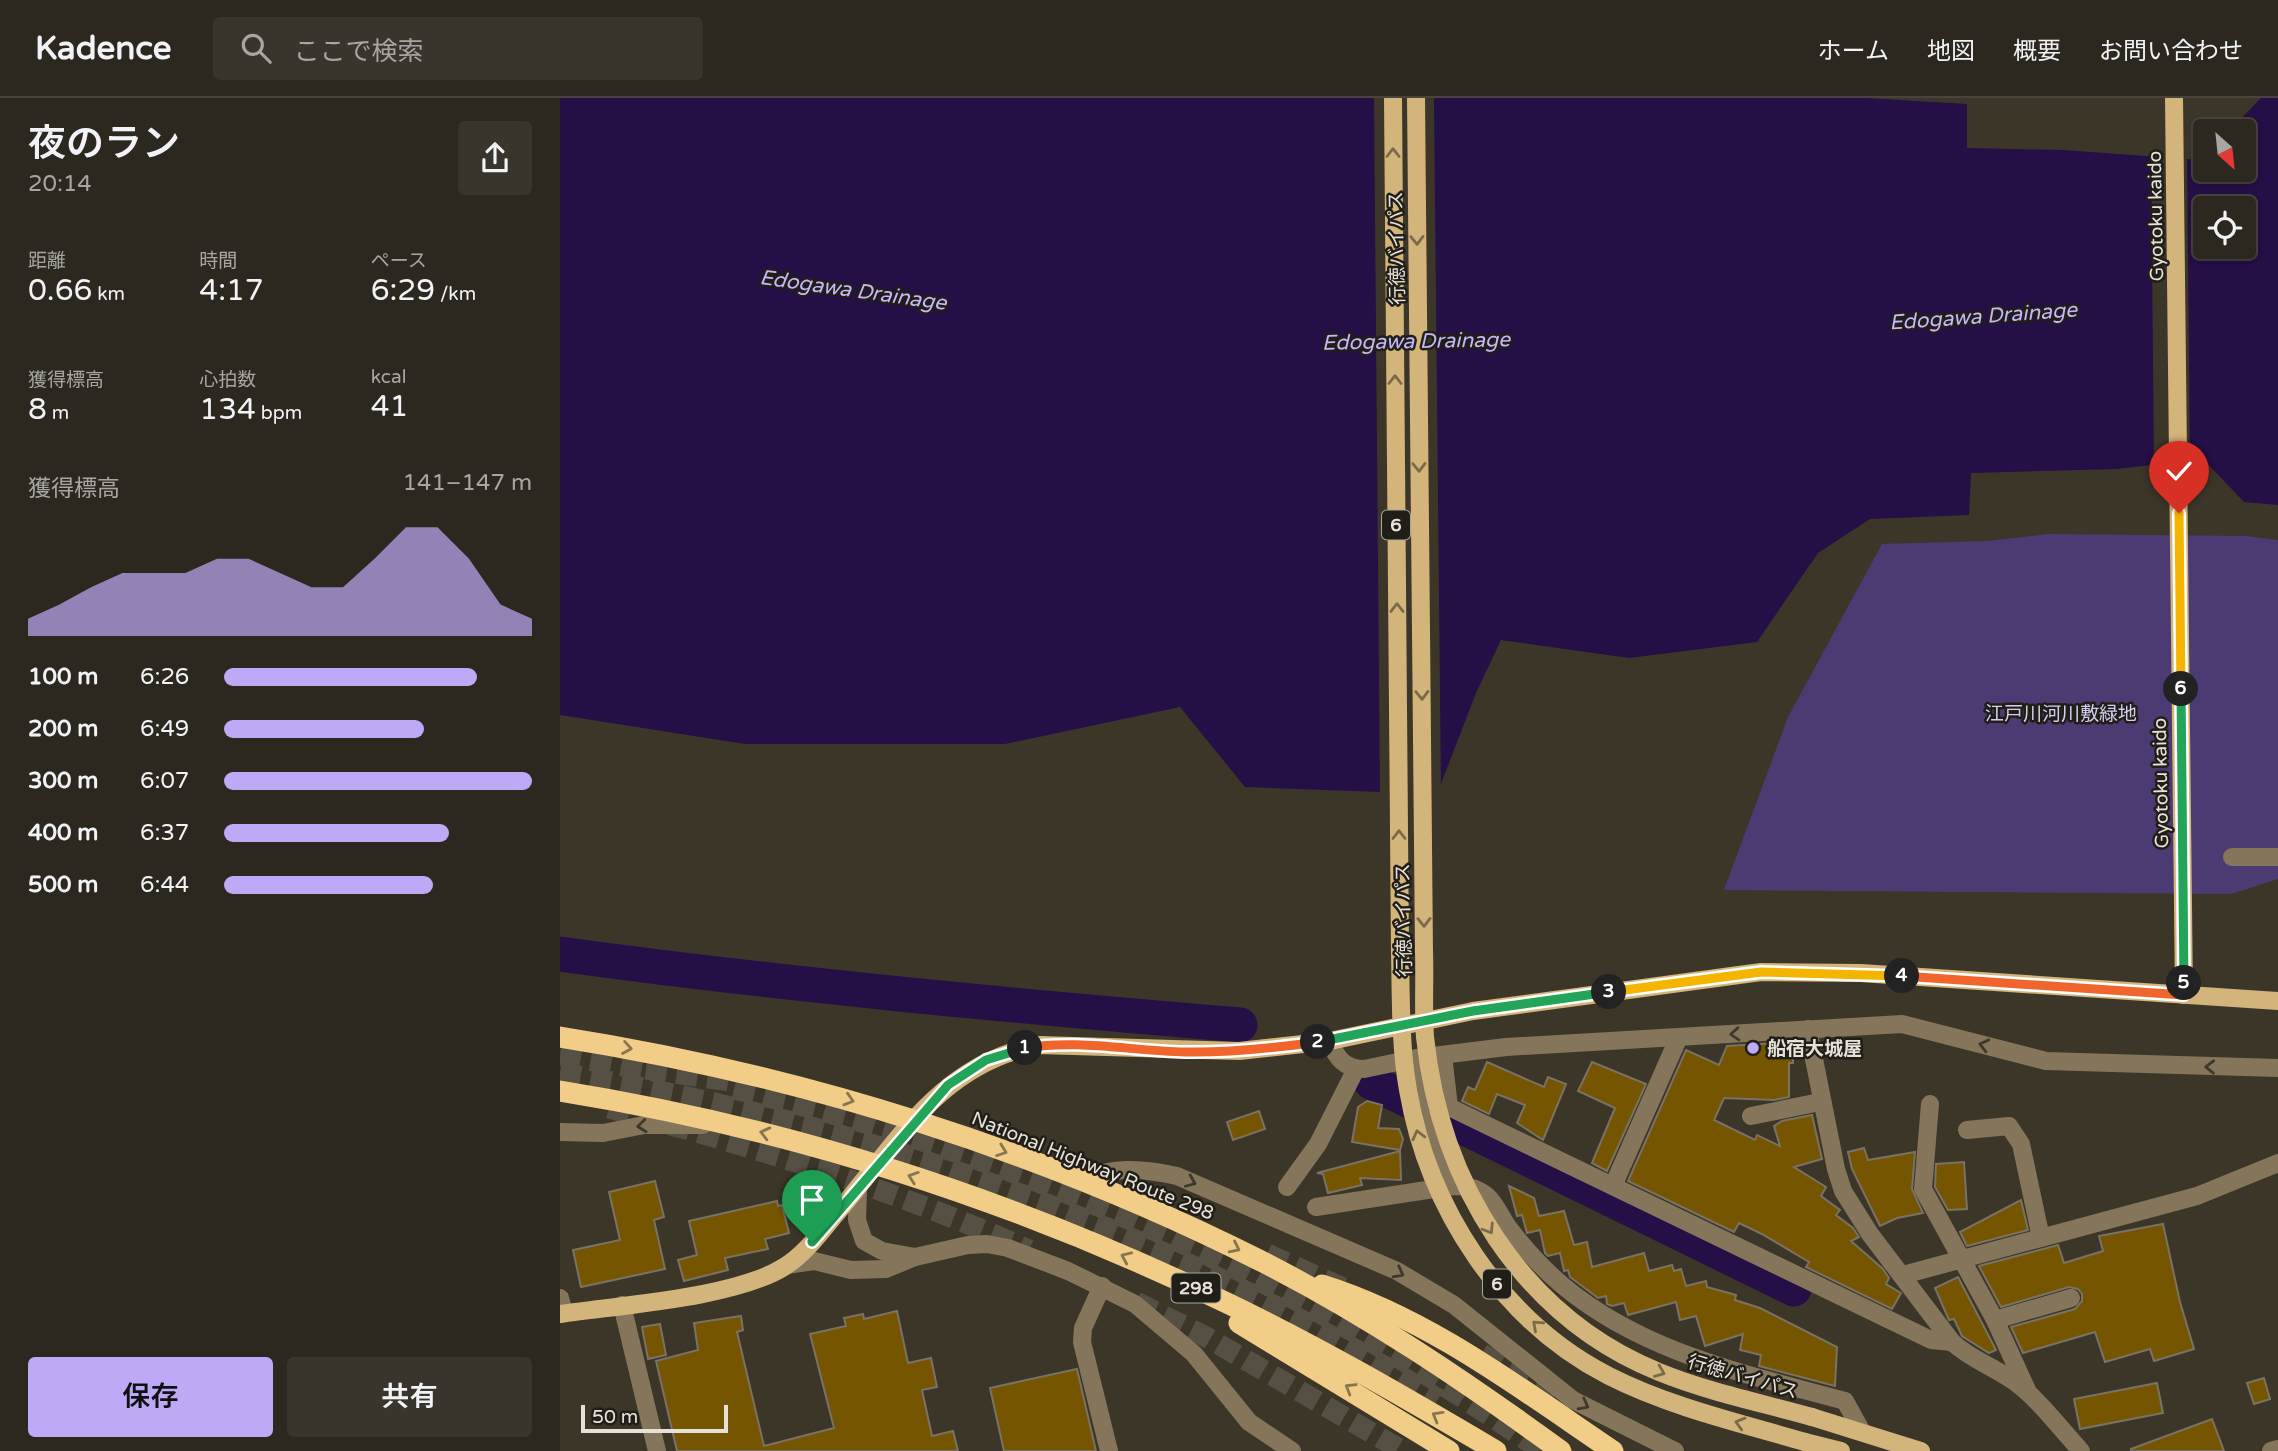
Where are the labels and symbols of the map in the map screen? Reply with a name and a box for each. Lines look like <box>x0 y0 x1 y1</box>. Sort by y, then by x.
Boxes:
north arrow <box>2193 119 2256 182</box>
one-way arrow <box>1385 147 1401 157</box>
street label: Gyotoku kaido <box>2144 151 2168 281</box>
street label: 行徳バイパス <box>1385 191 1409 305</box>
one-way arrow <box>1409 235 1425 245</box>
water label: Edogawa Drainage <box>758 265 949 316</box>
water label: Edogawa Drainage <box>1888 297 2079 336</box>
water label: Edogawa Drainage <box>1322 327 1511 356</box>
one-way arrow <box>1387 374 1403 385</box>
pin <box>2149 441 2209 513</box>
one-way arrow <box>1411 462 1427 473</box>
road number: 6 <box>1382 510 1410 540</box>
one-way arrow <box>1389 602 1405 612</box>
pin: 6 <box>2164 672 2198 706</box>
one-way arrow <box>1414 690 1430 700</box>
park label: 江戸川河川敷緑地 <box>1985 703 2137 725</box>
street label: Gyotoku kaido <box>2149 718 2173 848</box>
one-way arrow <box>1391 829 1407 840</box>
street label: 行徳バイパス <box>1392 863 1416 977</box>
one-way arrow <box>1416 917 1432 928</box>
pin: 4 <box>1884 958 1920 994</box>
pin: 5 <box>2166 966 2202 1001</box>
pin: 3 <box>1592 974 1626 1010</box>
pin: 2 <box>1300 1024 1336 1060</box>
one-way arrow <box>1730 1026 1741 1041</box>
pin: 1 <box>1008 1030 1042 1066</box>
place label: 船宿大城屋 <box>1767 1038 1862 1060</box>
one-way arrow <box>1979 1039 1991 1053</box>
one-way arrow <box>621 1040 633 1055</box>
marker: 船宿大城屋 <box>1745 1040 1761 1056</box>
one-way arrow <box>2204 1059 2215 1074</box>
one-way arrow <box>842 1091 854 1106</box>
street label: National Highway Route 298 <box>968 1107 1217 1225</box>
one-way arrow <box>636 1118 647 1133</box>
one-way arrow <box>759 1127 771 1141</box>
one-way arrow <box>1412 1129 1426 1141</box>
one-way arrow <box>996 1143 1008 1157</box>
pin <box>782 1170 842 1242</box>
one-way arrow <box>907 1171 919 1185</box>
one-way arrow <box>1184 1174 1196 1188</box>
one-way arrow <box>1480 1221 1493 1234</box>
one-way arrow <box>1228 1240 1240 1254</box>
one-way arrow <box>1120 1251 1133 1265</box>
one-way arrow <box>1392 1265 1404 1278</box>
road number: 6 <box>1483 1269 1511 1298</box>
road number: 298 <box>1172 1274 1220 1302</box>
one-way arrow <box>1532 1321 1545 1333</box>
street label: 行徳バイパス <box>1685 1351 1800 1403</box>
one-way arrow <box>1653 1364 1666 1378</box>
one-way arrow <box>1345 1383 1358 1396</box>
one-way arrow <box>1576 1397 1589 1410</box>
scale bar <box>581 1402 728 1434</box>
one-way arrow <box>1431 1412 1444 1425</box>
one-way arrow <box>1734 1416 1746 1431</box>

